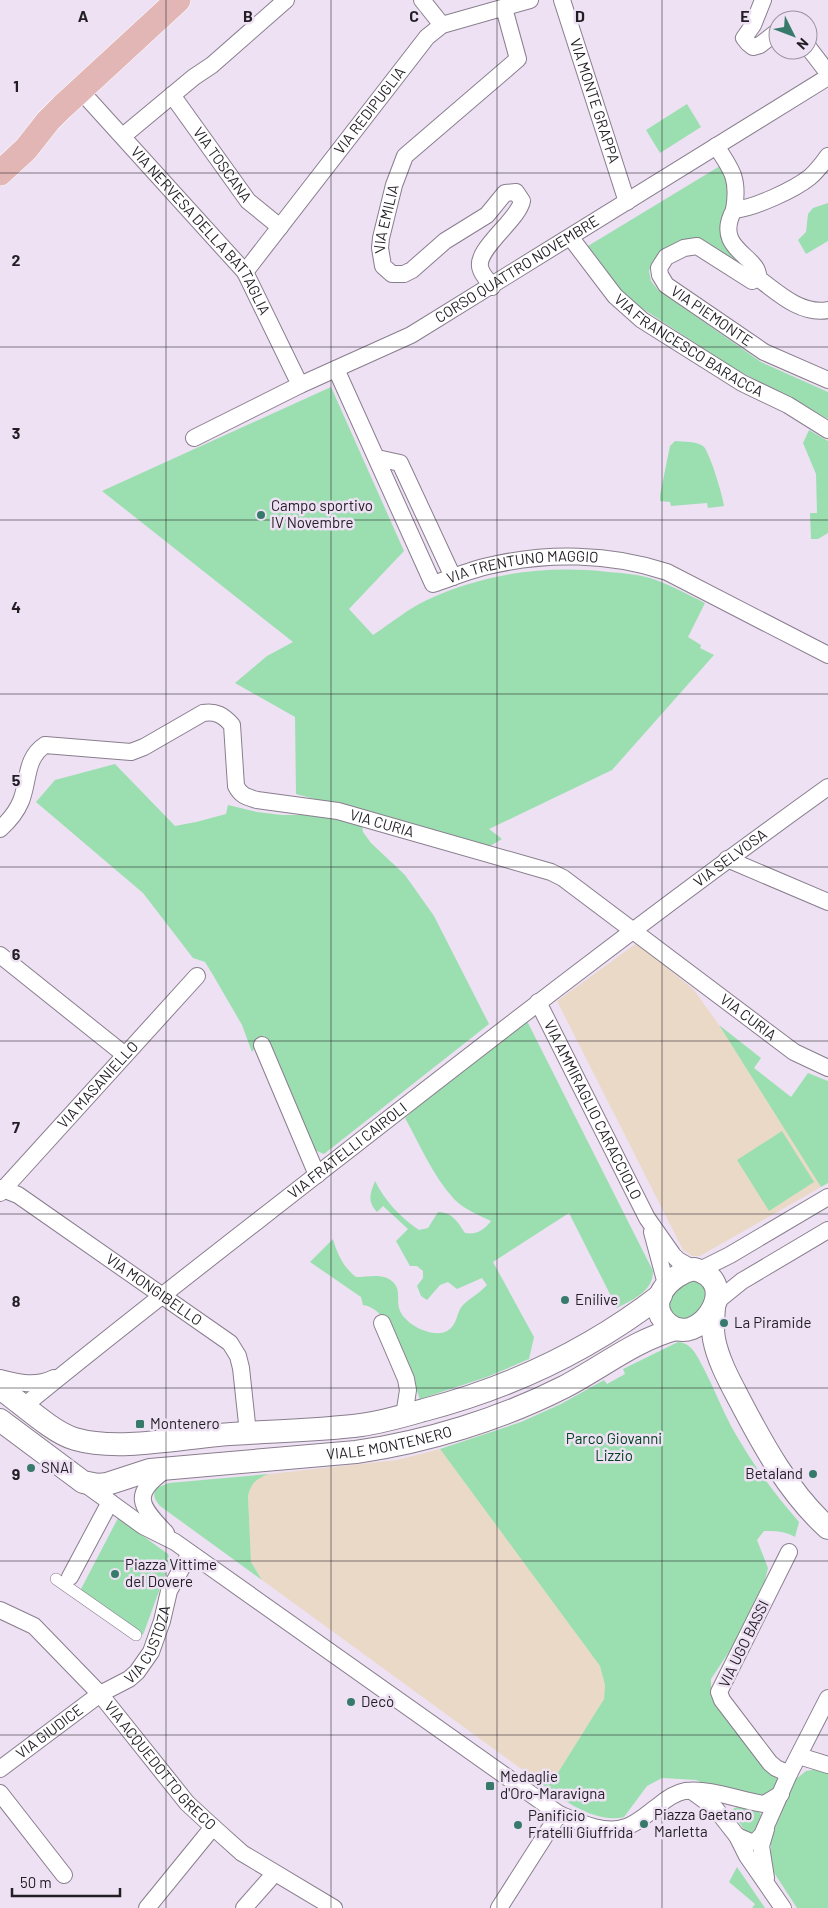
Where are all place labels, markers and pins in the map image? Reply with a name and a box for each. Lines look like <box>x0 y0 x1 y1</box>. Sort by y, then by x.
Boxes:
place label: Campo sportivo IV Novembre <box>271 496 373 531</box>
marker: Campo sportivo IV Novembre <box>255 509 267 521</box>
place label: Enilive <box>575 1290 618 1308</box>
marker: Enilive <box>559 1294 571 1306</box>
place label: La Piramide <box>734 1313 811 1331</box>
marker: La Piramide <box>718 1317 730 1329</box>
place label: Montenero <box>150 1414 220 1432</box>
marker: Montenero <box>134 1418 146 1430</box>
place label: SNAI <box>41 1458 73 1476</box>
marker: SNAI <box>25 1462 37 1474</box>
place label: Betaland <box>745 1464 803 1482</box>
marker: Betaland <box>807 1468 819 1480</box>
place label: Piazza Vittime del Dovere <box>125 1555 217 1590</box>
marker: Piazza Vittime del Dovere <box>109 1568 121 1580</box>
place label: Decò <box>361 1692 394 1710</box>
marker: Decò <box>345 1696 357 1708</box>
place label: Medaglie d'Oro-Maravigna <box>500 1767 605 1802</box>
marker: Medaglie d'Oro-Maravigna <box>484 1780 496 1792</box>
place label: Piazza Gaetano Marletta <box>654 1805 752 1840</box>
place label: Panificio Fratelli Giuffrida <box>528 1806 633 1841</box>
marker: Piazza Gaetano Marletta <box>638 1818 650 1830</box>
marker: Panificio Fratelli Giuffrida <box>512 1819 524 1831</box>

